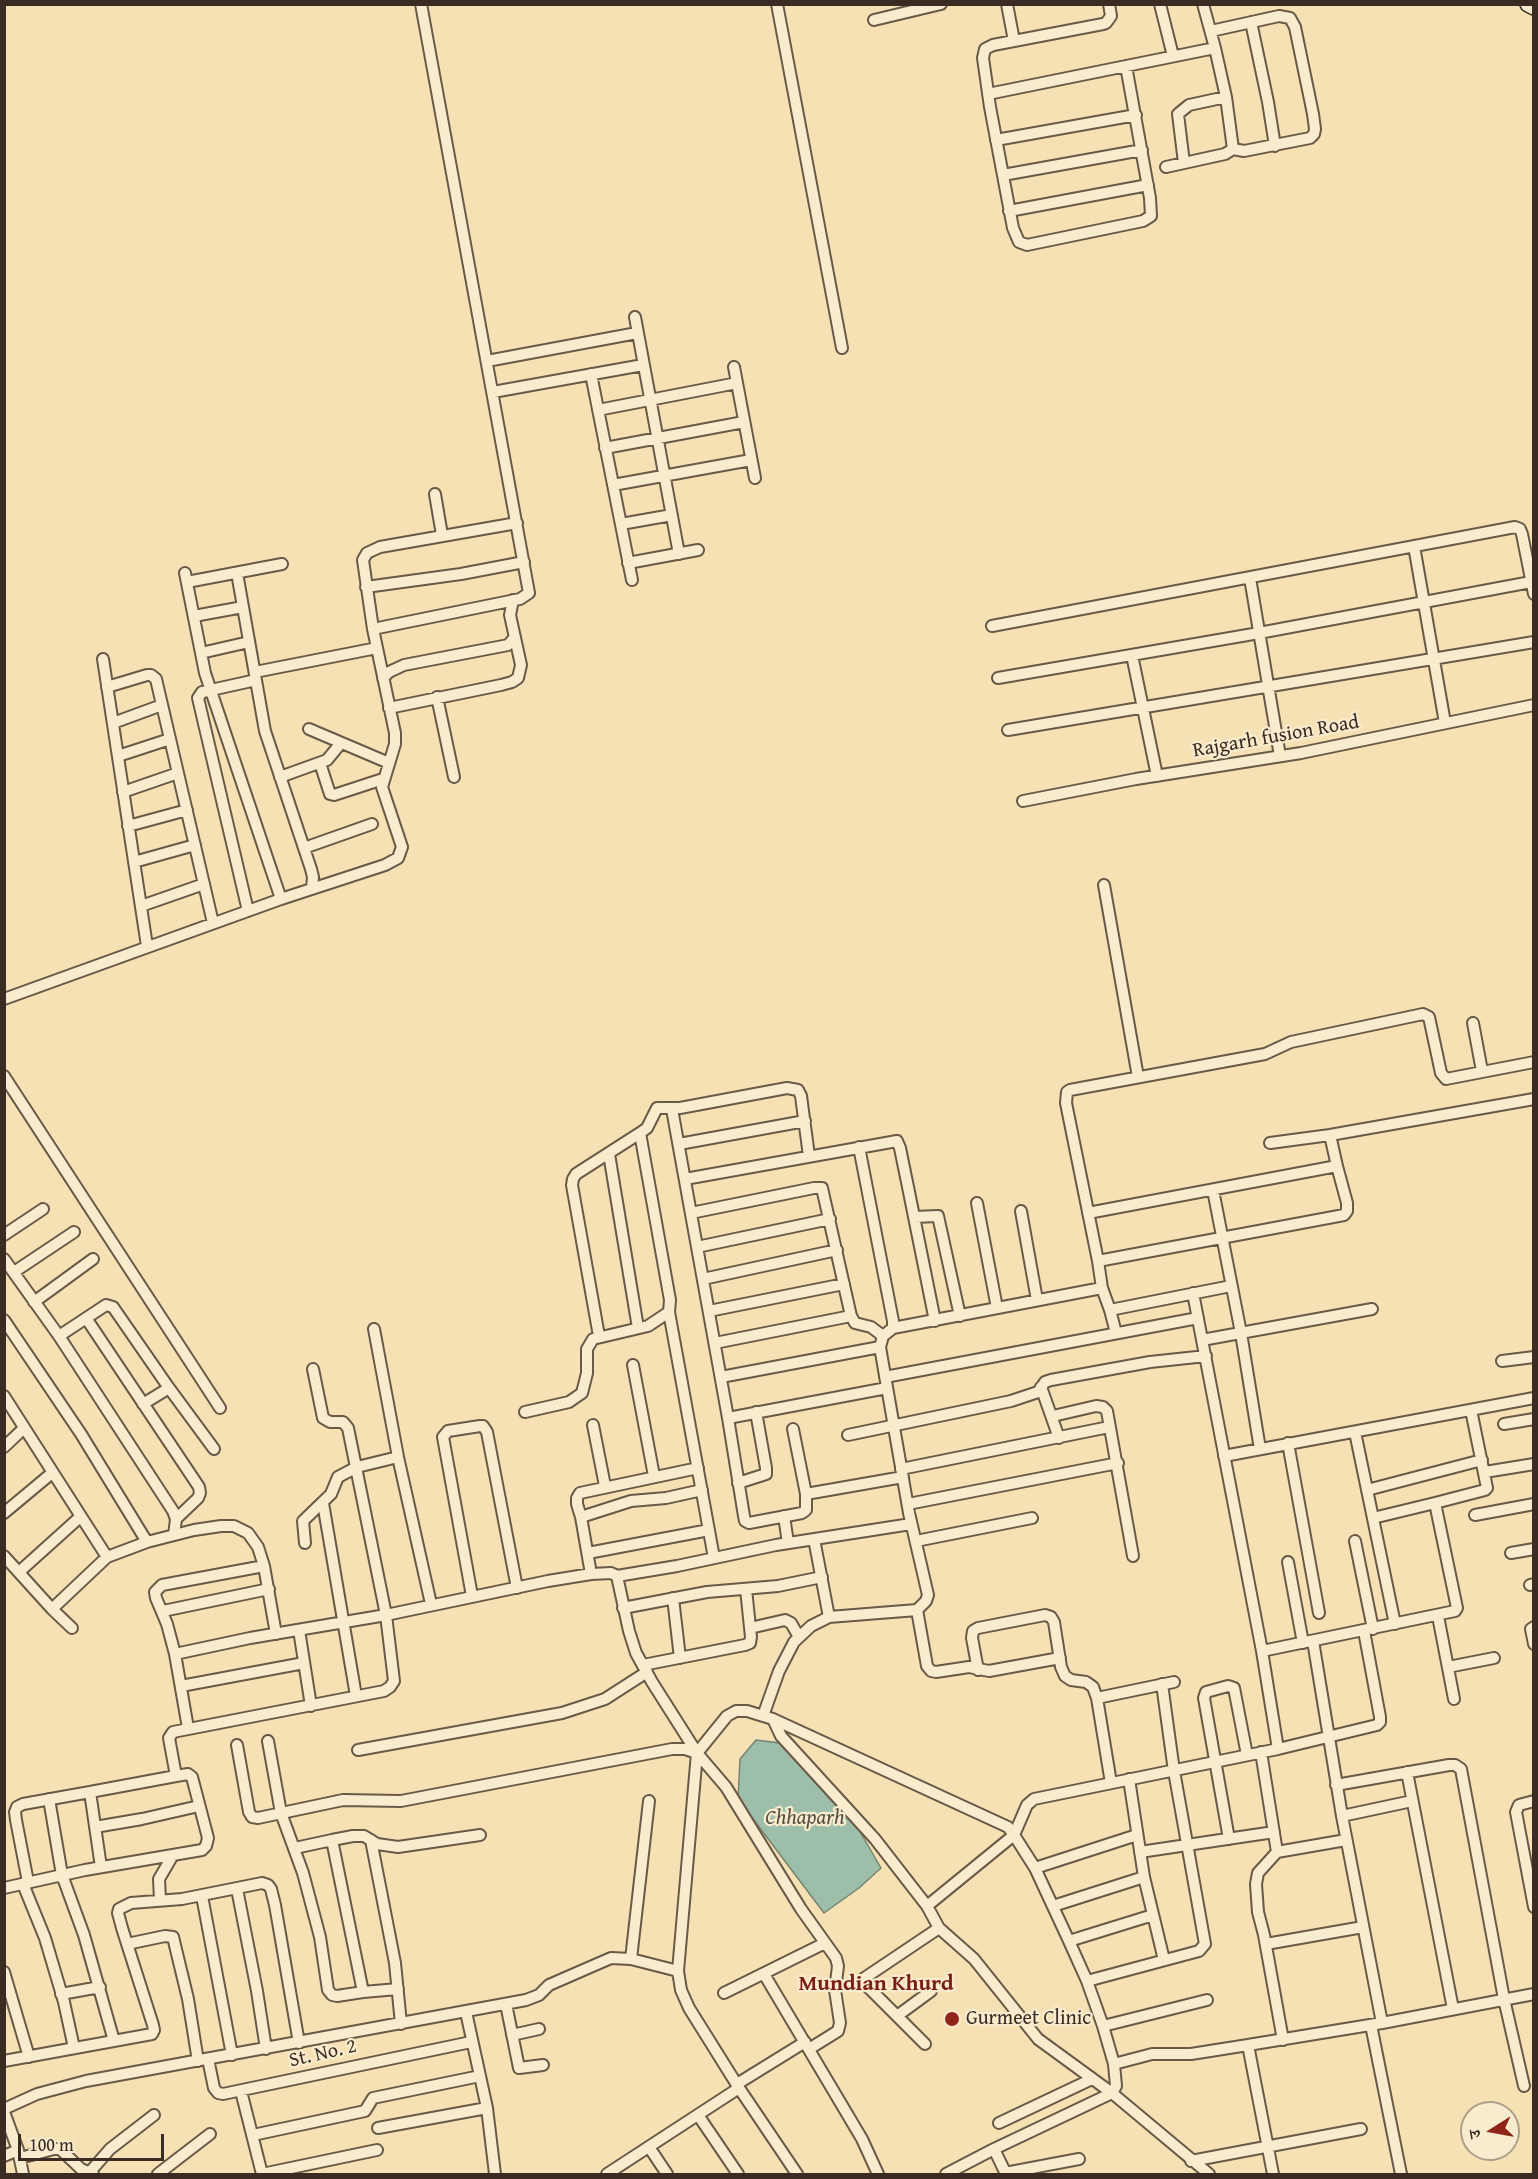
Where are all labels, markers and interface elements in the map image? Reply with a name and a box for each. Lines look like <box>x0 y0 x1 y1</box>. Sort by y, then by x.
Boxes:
street label: Rajgarh fusion Road <box>1191 711 1361 763</box>
water label: Chhaparh <box>765 1806 845 1832</box>
district label: Mundian Khurd <box>798 1971 954 1997</box>
place label: Gurmeet Clinic <box>966 2007 1091 2031</box>
marker: Gurmeet Clinic <box>943 2010 961 2028</box>
street label: St. No. 2 <box>287 2035 359 2073</box>
north arrow <box>1460 2101 1520 2161</box>
scale bar <box>21 2122 166 2160</box>
text: उ <box>1462 2128 1487 2140</box>
text: 100 m <box>29 2131 74 2158</box>

